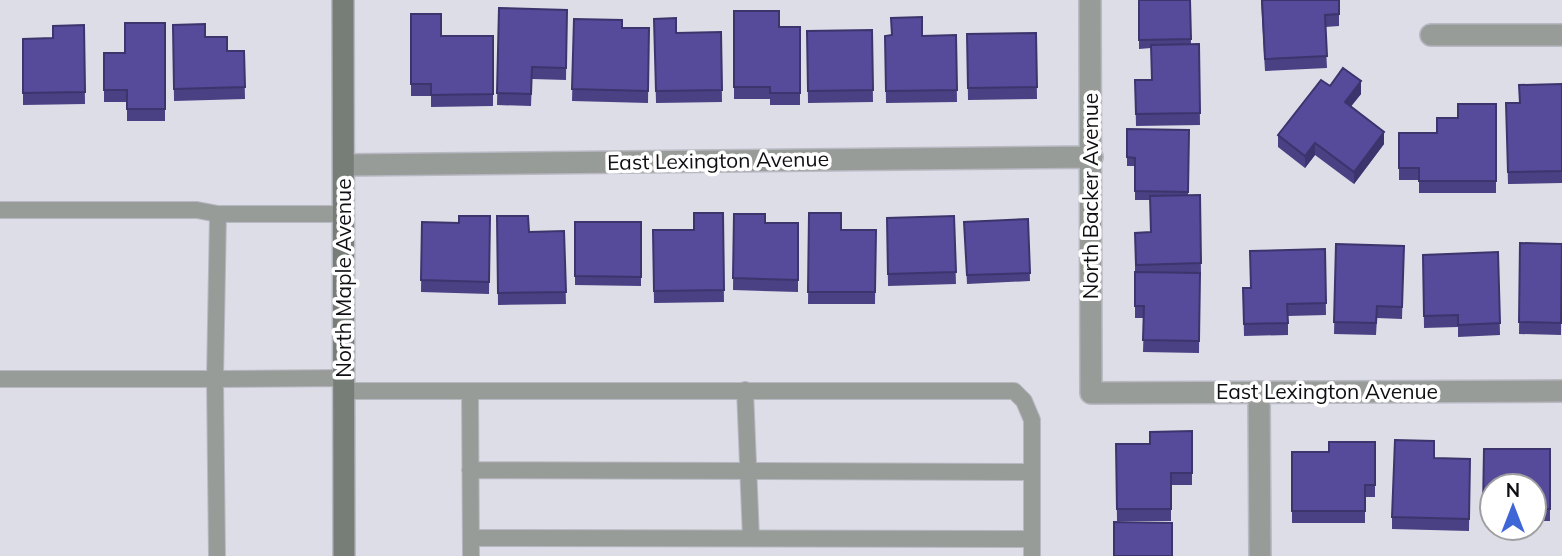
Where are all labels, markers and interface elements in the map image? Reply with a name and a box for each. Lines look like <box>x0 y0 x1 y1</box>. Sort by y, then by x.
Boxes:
street label: North Backer Avenue <box>1077 93 1103 299</box>
street label: East Lexington Avenue <box>607 145 829 175</box>
street label: North Maple Avenue <box>330 178 356 378</box>
street label: East Lexington Avenue <box>1216 378 1438 404</box>
north arrow <box>1478 472 1548 542</box>
text: N <box>1506 478 1520 502</box>

